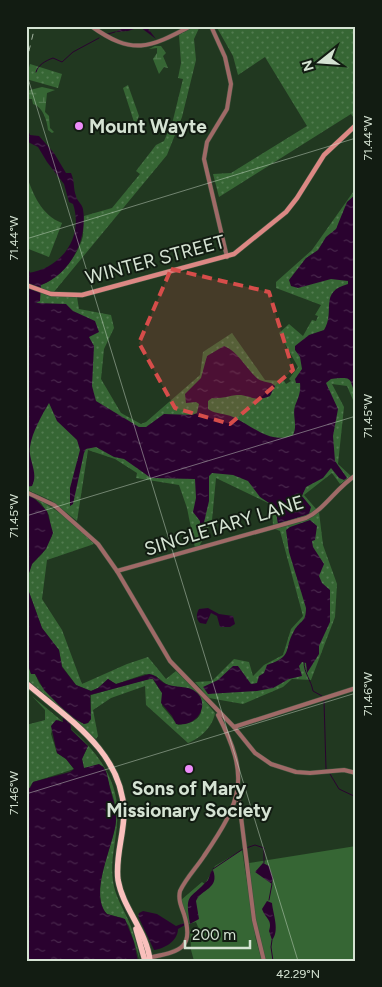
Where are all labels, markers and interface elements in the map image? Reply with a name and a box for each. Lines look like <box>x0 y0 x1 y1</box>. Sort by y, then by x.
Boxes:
north arrow <box>294 38 344 88</box>
text: N <box>298 58 318 73</box>
place label: Mount Wayte <box>89 115 207 138</box>
text: 71.44°W <box>361 115 375 160</box>
marker: Mount Wayte <box>73 120 85 132</box>
text: 71.44°W <box>7 215 21 260</box>
street label: WINTER STREET <box>83 230 228 289</box>
text: 71.45°W <box>361 393 375 438</box>
street label: SINGLETARY LANE <box>141 490 307 561</box>
text: 71.45°W <box>7 493 21 538</box>
text: 71.46°W <box>361 671 375 716</box>
marker: Sons of Mary Missionary Society <box>183 763 195 775</box>
text: 71.46°W <box>7 770 21 815</box>
place label: Sons of Mary Missionary Society <box>106 777 272 822</box>
scale bar <box>185 917 250 949</box>
text: 200 m <box>192 926 236 944</box>
text: 42.29°N <box>276 967 320 981</box>

